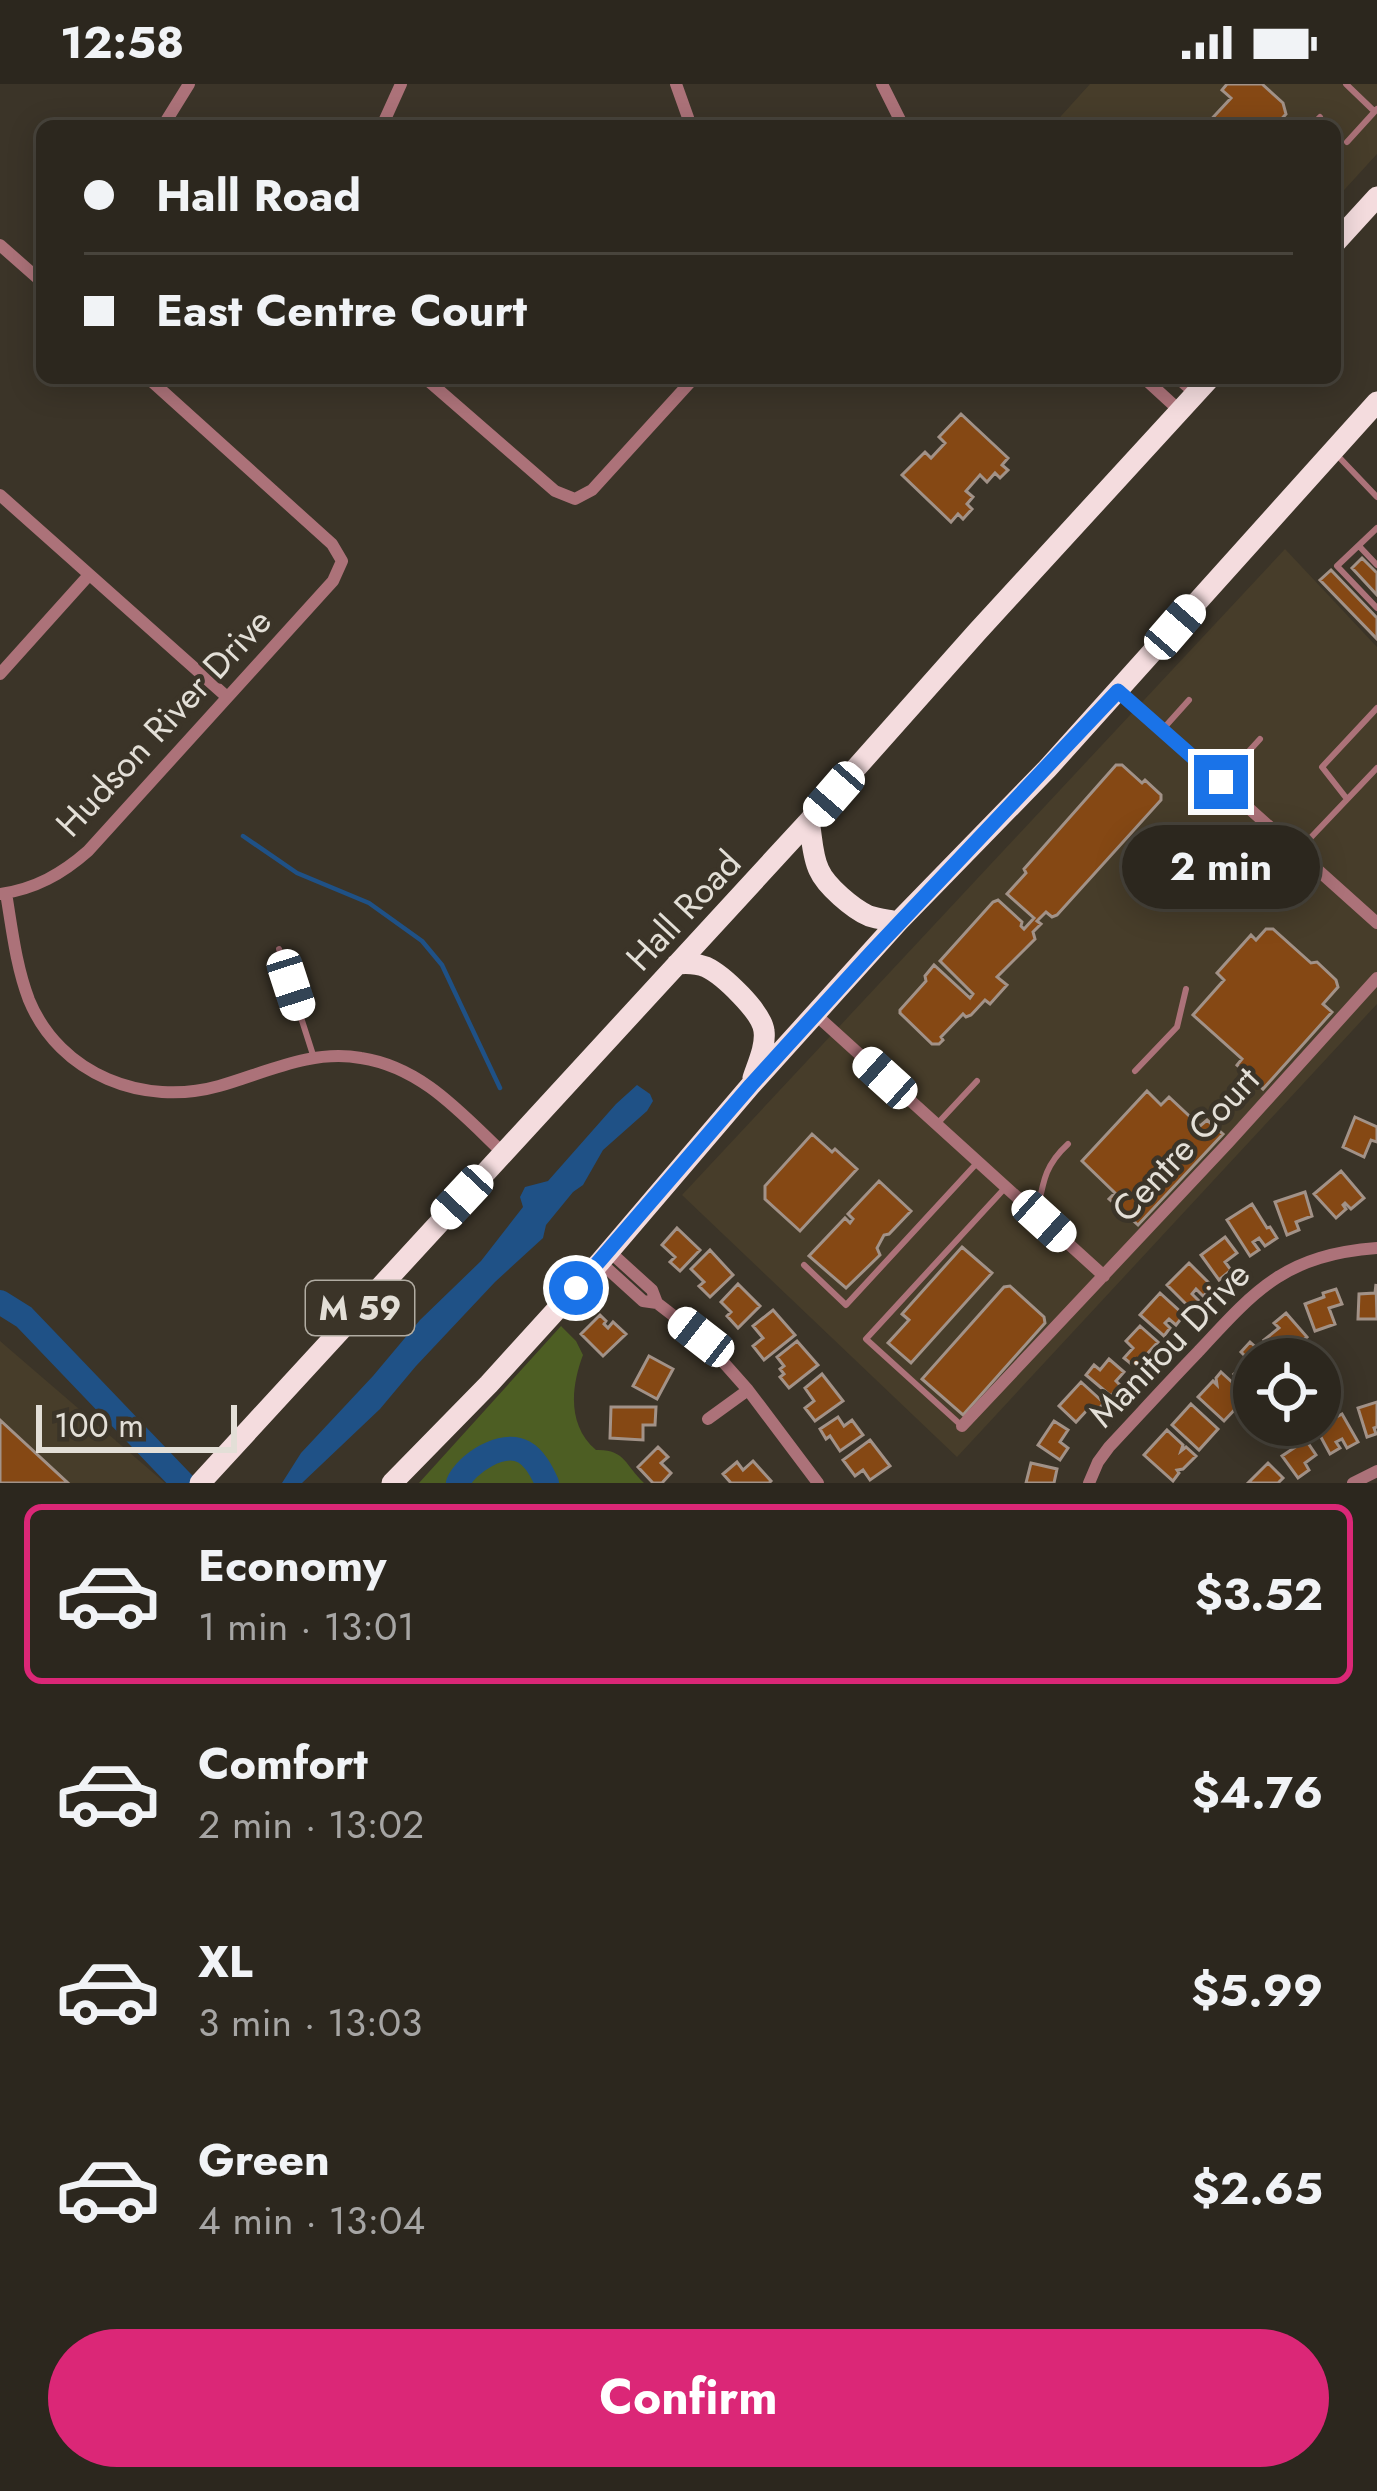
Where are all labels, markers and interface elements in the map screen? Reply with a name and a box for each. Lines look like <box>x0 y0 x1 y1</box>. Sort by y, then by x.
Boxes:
text: 12:58 <box>60 10 184 75</box>
text: Hall Road <box>156 163 361 228</box>
text: East Centre Court <box>156 278 527 343</box>
car <box>1138 588 1212 666</box>
street label: Hudson River Drive <box>43 596 283 848</box>
car <box>797 755 871 833</box>
route end <box>1194 755 1248 809</box>
callout: 2 min <box>1122 824 1320 908</box>
street label: Hall Road <box>613 838 753 982</box>
text: 2 min <box>1170 838 1272 895</box>
car <box>263 945 319 1025</box>
car <box>846 1041 924 1115</box>
street label: Centre Court <box>1099 1054 1271 1233</box>
car <box>424 1158 500 1236</box>
car <box>1005 1184 1083 1258</box>
street label: Manitou Drive <box>1076 1249 1262 1439</box>
route start <box>549 1261 603 1315</box>
road number: M 59 <box>306 1281 414 1335</box>
car <box>662 1301 740 1373</box>
map controls <box>1233 1338 1341 1446</box>
button: locate <box>1233 1338 1341 1446</box>
scale bar <box>36 1399 237 1452</box>
text: 100 m <box>54 1402 144 1449</box>
text: Economy <box>198 1533 386 1598</box>
icon: car <box>54 1540 162 1648</box>
text: $3.52 <box>1195 1562 1323 1627</box>
text: 1 min · 13:01 <box>198 1598 415 1655</box>
text: Comfort <box>198 1731 368 1796</box>
icon: car <box>54 1738 162 1846</box>
text: $4.76 <box>1192 1760 1323 1825</box>
text: 2 min · 13:02 <box>198 1796 424 1853</box>
text: XL <box>198 1929 253 1994</box>
icon: car <box>54 1936 162 2044</box>
text: $5.99 <box>1191 1958 1323 2023</box>
text: 3 min · 13:03 <box>198 1994 422 2051</box>
text: Green <box>198 2127 330 2192</box>
icon: car <box>54 2134 162 2242</box>
text: $2.65 <box>1192 2156 1323 2221</box>
text: 4 min · 13:04 <box>198 2192 425 2249</box>
button: Confirm <box>48 2329 1329 2467</box>

